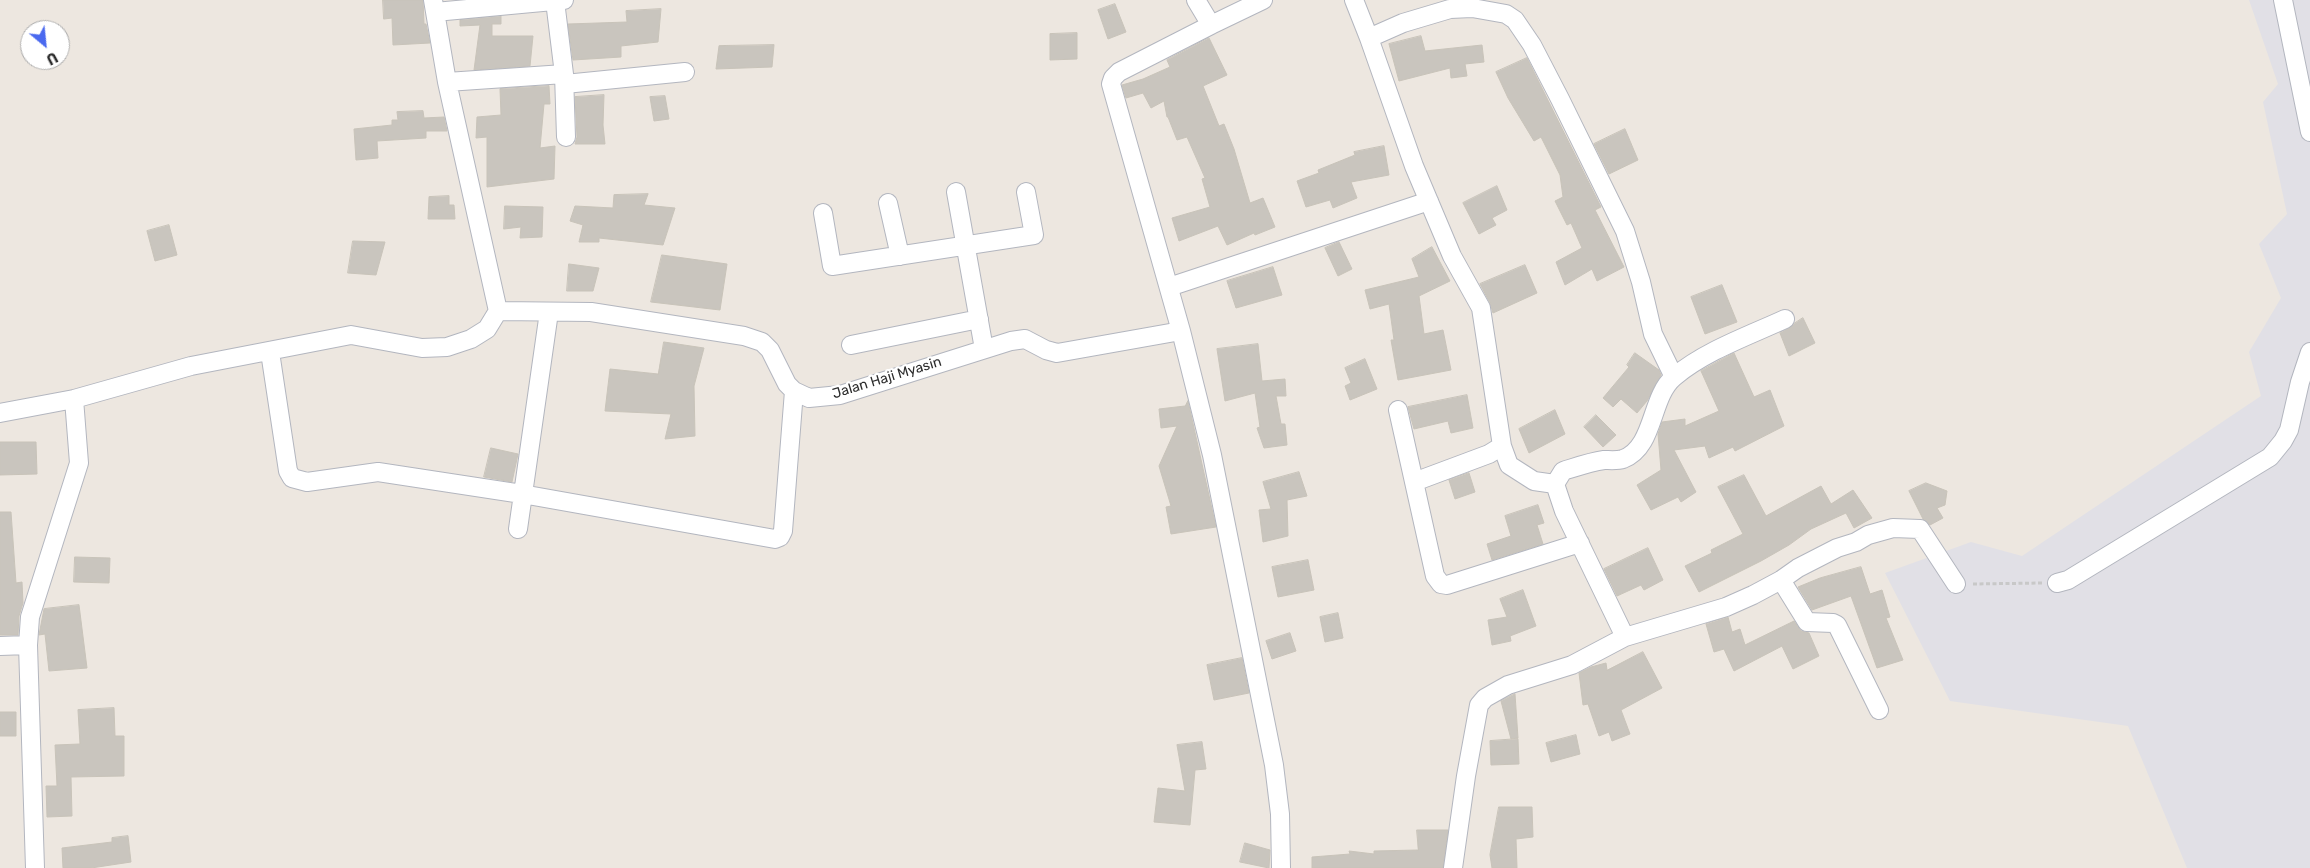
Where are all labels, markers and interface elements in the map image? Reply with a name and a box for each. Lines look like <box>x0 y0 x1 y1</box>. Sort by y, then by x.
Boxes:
north arrow <box>20 20 70 70</box>
text: U <box>43 48 60 68</box>
street label: Jalan Haji Myasin <box>830 353 944 403</box>

